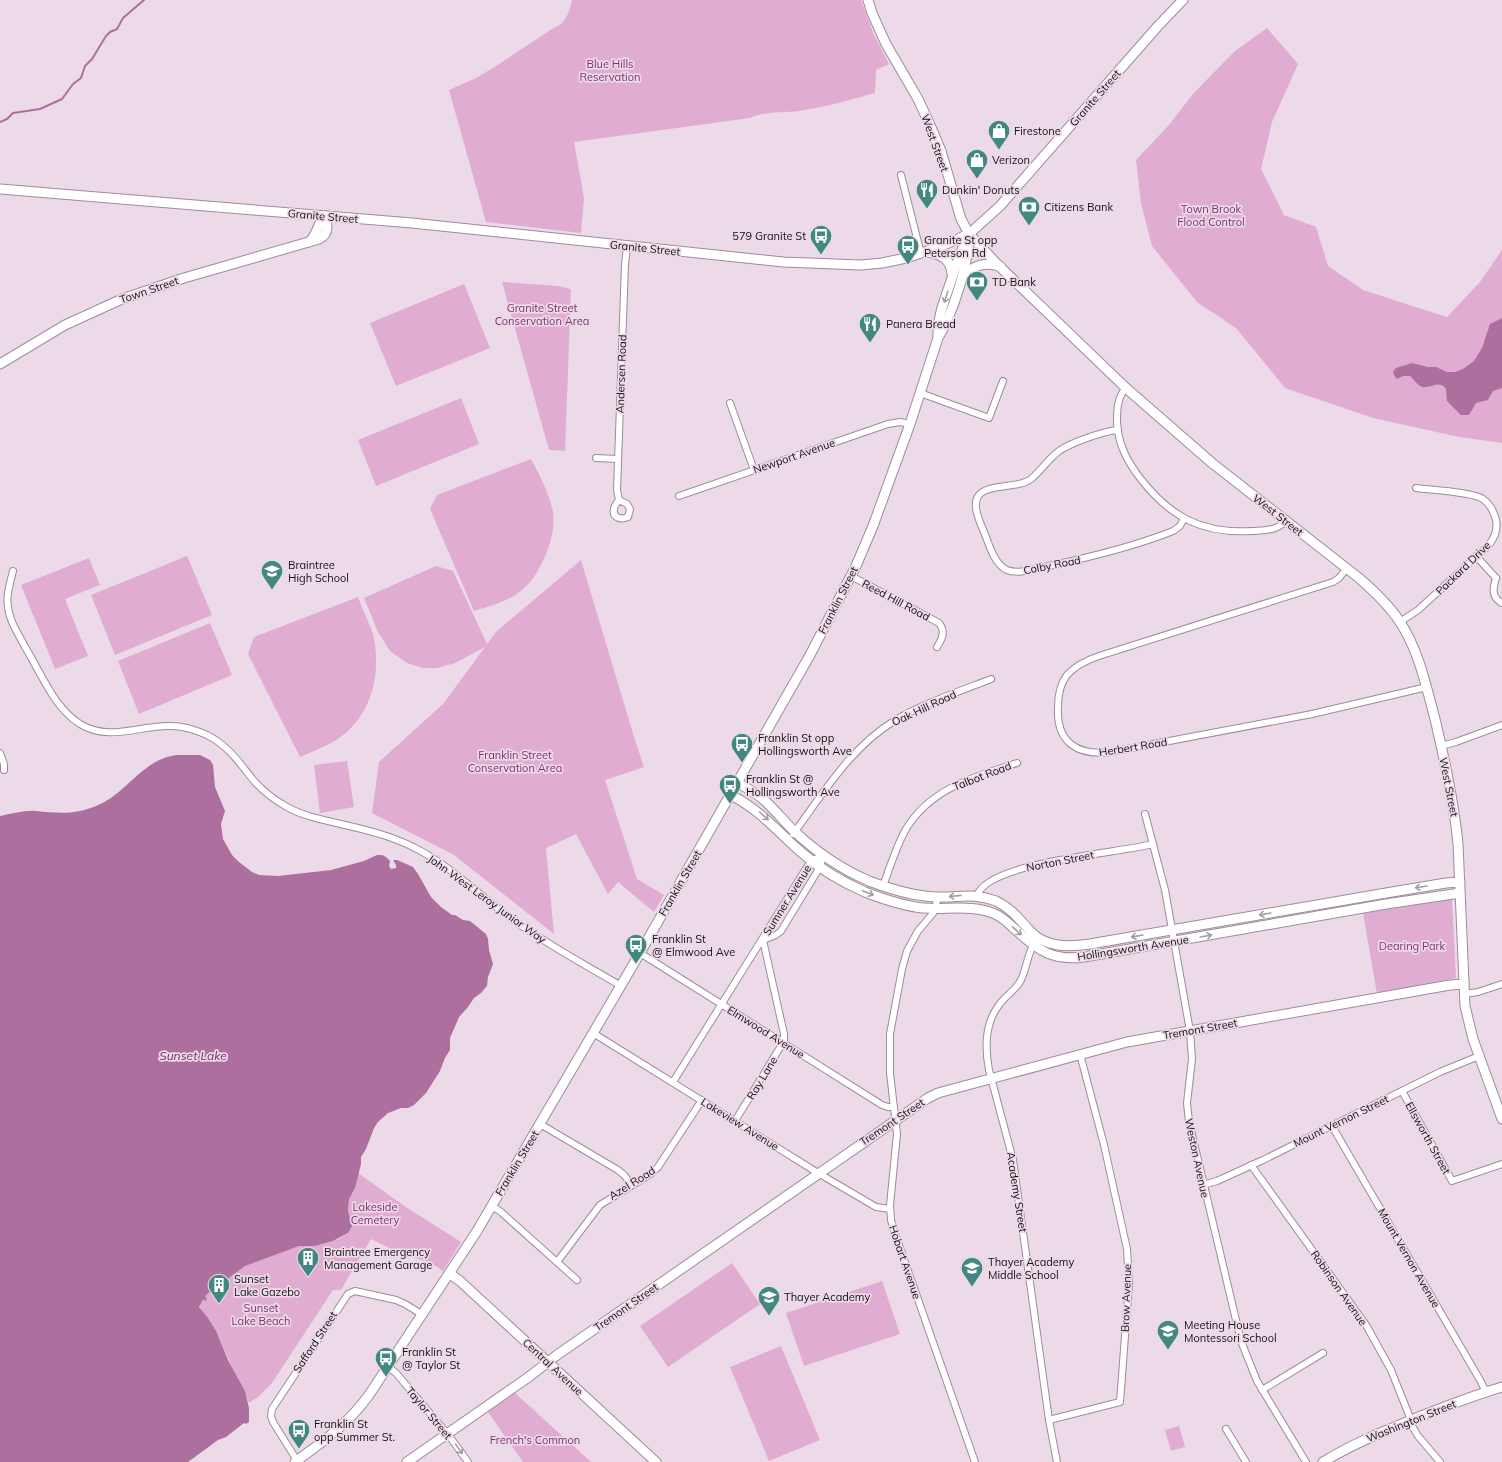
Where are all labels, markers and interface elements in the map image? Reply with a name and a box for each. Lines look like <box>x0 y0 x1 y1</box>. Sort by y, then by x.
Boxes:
park label: Blue Hills Reservation <box>580 57 640 84</box>
street label: Granite Street <box>1067 67 1124 129</box>
street label: West Street <box>918 112 952 174</box>
shop icon: Firestone <box>986 118 1012 151</box>
place label: Firestone <box>1014 124 1061 138</box>
shop icon: Verizon <box>964 147 990 180</box>
place label: Verizon <box>992 153 1030 167</box>
restaurant icon: Dunkin' Donuts <box>914 177 940 210</box>
place label: Dunkin' Donuts <box>942 183 1020 197</box>
bank icon: Citizens Bank <box>1016 194 1042 227</box>
place label: Citizens Bank <box>1044 200 1113 214</box>
park label: Town Brook Flood Control <box>1177 202 1245 229</box>
street label: Granite Street <box>287 206 359 226</box>
bus stop icon: 579 Granite St <box>808 223 834 256</box>
place label: 579 Granite St <box>732 229 806 243</box>
bus stop icon: Granite St opp Peterson Rd <box>895 233 921 266</box>
place label: Granite St opp Peterson Rd <box>924 233 998 260</box>
street label: Granite Street <box>609 237 681 259</box>
bank icon: TD Bank <box>964 269 990 302</box>
street label: Town Street <box>118 273 180 307</box>
place label: TD Bank <box>992 275 1036 289</box>
one-way arrow <box>941 290 949 302</box>
park label: Granite Street Conservation Area <box>495 301 589 328</box>
restaurant icon: Panera Bread <box>857 311 883 344</box>
place label: Panera Bread <box>886 317 956 331</box>
street label: Andersen Road <box>613 334 629 414</box>
street label: Newport Avenue <box>751 435 837 477</box>
street label: West Street <box>1250 491 1306 539</box>
street label: Packard Drive <box>1433 538 1493 598</box>
street label: Colby Road <box>1022 553 1082 577</box>
school or university icon: Braintree High School <box>259 558 285 591</box>
place label: Braintree High School <box>288 558 349 585</box>
street label: Franklin Street <box>815 564 861 636</box>
street label: Reed Hill Road <box>860 576 932 624</box>
street label: Oak Hill Road <box>889 687 959 729</box>
bus stop icon: Franklin St opp Hollingsworth Ave <box>729 731 755 764</box>
place label: Franklin St opp Hollingsworth Ave <box>758 731 852 758</box>
street label: Herbert Road <box>1098 735 1168 759</box>
park label: Franklin Street Conservation Area <box>468 748 562 775</box>
street label: West Street <box>1436 756 1462 818</box>
street label: Talbot Road <box>951 758 1013 794</box>
bus stop icon: Franklin St @ Hollingsworth Ave <box>717 772 743 805</box>
place label: Franklin St @ Hollingsworth Ave <box>746 772 840 799</box>
one-way arrow <box>758 812 769 821</box>
street label: Franklin Street <box>656 847 705 918</box>
street label: Norton Street <box>1025 848 1095 874</box>
street label: John West Leroy Junior Way <box>425 852 549 947</box>
street label: Sumner Avenue <box>760 862 814 938</box>
one-way arrow <box>1415 883 1428 891</box>
one-way arrow <box>861 889 873 897</box>
one-way arrow <box>949 892 962 900</box>
one-way arrow <box>1259 910 1272 918</box>
one-way arrow <box>1012 926 1022 936</box>
bus stop icon: Franklin St @ Elmwood Ave <box>623 932 649 965</box>
place label: Franklin St @ Elmwood Ave <box>652 932 735 959</box>
street label: Hollingsworth Avenue <box>1076 932 1190 964</box>
one-way arrow <box>1131 932 1144 940</box>
one-way arrow <box>1200 932 1213 940</box>
park label: Dearing Park <box>1379 939 1446 953</box>
street label: Elmwood Avenue <box>725 1003 807 1061</box>
street label: Tremont Street <box>1162 1016 1238 1042</box>
water label: Sunset Lake <box>159 1048 227 1063</box>
street label: Ray Lane <box>744 1054 780 1102</box>
street label: Mount Vernon Street <box>1291 1092 1391 1150</box>
street label: Lakeview Avenue <box>698 1094 782 1154</box>
street label: Tremont Street <box>857 1095 927 1149</box>
street label: Ellsworth Street <box>1402 1099 1454 1177</box>
street label: Weston Avenue <box>1182 1117 1212 1199</box>
street label: Franklin Street <box>492 1128 542 1198</box>
street label: Academy Street <box>1004 1151 1030 1233</box>
street label: Azel Road <box>606 1163 658 1203</box>
park label: Lakeside Cemetery <box>351 1200 400 1227</box>
street label: Mount Vernon Avenue <box>1375 1206 1443 1310</box>
street label: Hobart Avenue <box>886 1223 924 1301</box>
building icon: Braintree Emergency Management Garage <box>295 1245 321 1278</box>
place label: Braintree Emergency Management Garage <box>324 1245 432 1272</box>
street label: Robinson Avenue <box>1308 1248 1370 1328</box>
school or university icon: Thayer Academy Middle School <box>959 1255 985 1288</box>
place label: Thayer Academy Middle School <box>988 1255 1074 1282</box>
street label: Brow Avenue <box>1118 1264 1134 1332</box>
building icon: Sunset Lake Gazebo <box>206 1272 232 1305</box>
place label: Sunset Lake Gazebo <box>234 1272 300 1299</box>
street label: Tremont Street <box>591 1280 661 1334</box>
school or university icon: Thayer Academy <box>756 1284 782 1317</box>
place label: Thayer Academy <box>784 1290 870 1304</box>
park label: Sunset Lake Beach <box>232 1301 290 1328</box>
street label: Safford Street <box>290 1308 340 1375</box>
school or university icon: Meeting House Montessori School <box>1155 1318 1181 1351</box>
place label: Meeting House Montessori School <box>1184 1318 1277 1345</box>
street label: Central Avenue <box>520 1335 586 1399</box>
bus stop icon: Franklin St @ Taylor St <box>373 1345 399 1378</box>
place label: Franklin St @ Taylor St <box>402 1345 460 1372</box>
street label: Taylor Street <box>403 1384 455 1442</box>
street label: Washington Street <box>1364 1397 1458 1445</box>
bus stop icon: Franklin St opp Summer St. <box>286 1417 312 1450</box>
place label: Franklin St opp Summer St. <box>314 1417 395 1444</box>
park label: French's Common <box>490 1433 580 1447</box>
one-way arrow <box>455 1443 463 1454</box>

